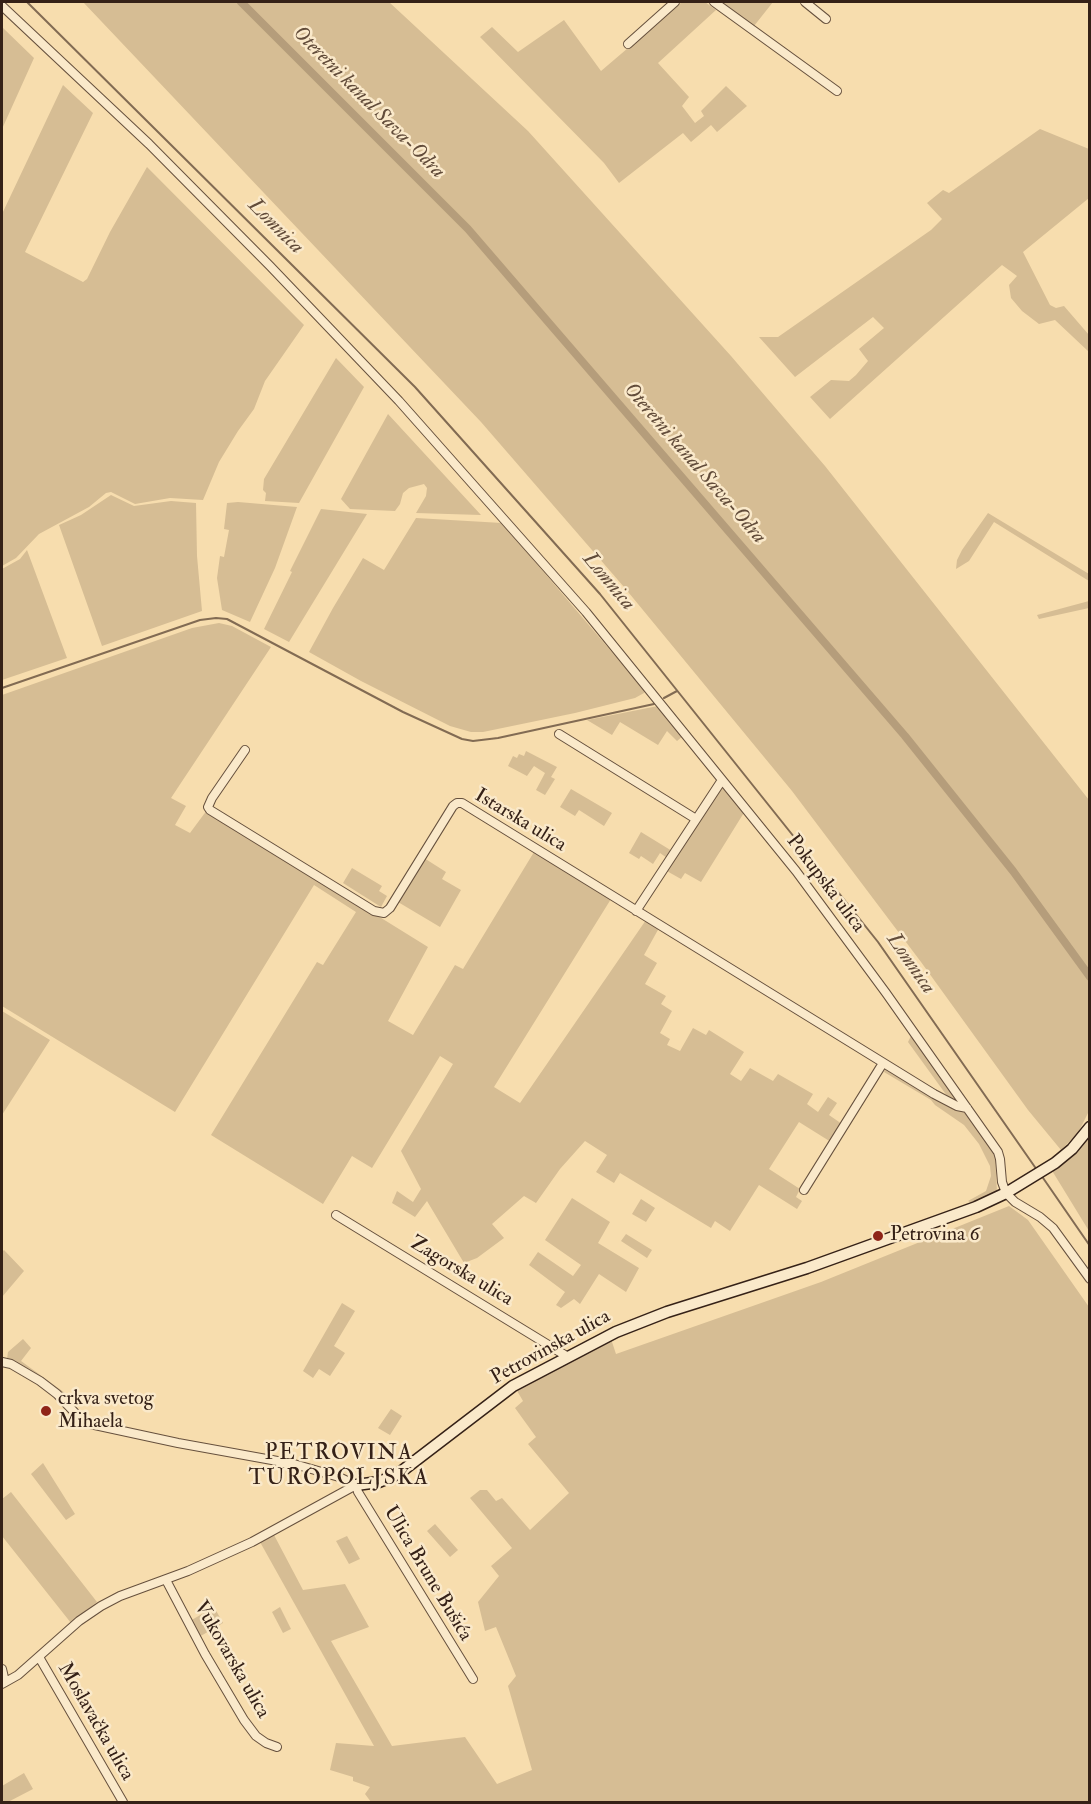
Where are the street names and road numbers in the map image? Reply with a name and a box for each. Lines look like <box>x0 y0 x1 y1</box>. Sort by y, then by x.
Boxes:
street label: Istarska ulica <box>470 784 570 858</box>
street label: Pokupska ulica <box>780 830 870 938</box>
street label: Zagorska ulica <box>405 1232 517 1312</box>
street label: Petrovinska ulica <box>487 1305 615 1391</box>
street label: Ulica Brune Bušića <box>377 1502 477 1646</box>
street label: Vukovarska ulica <box>188 1597 274 1723</box>
street label: Moslavačka ulica <box>52 1659 138 1785</box>

